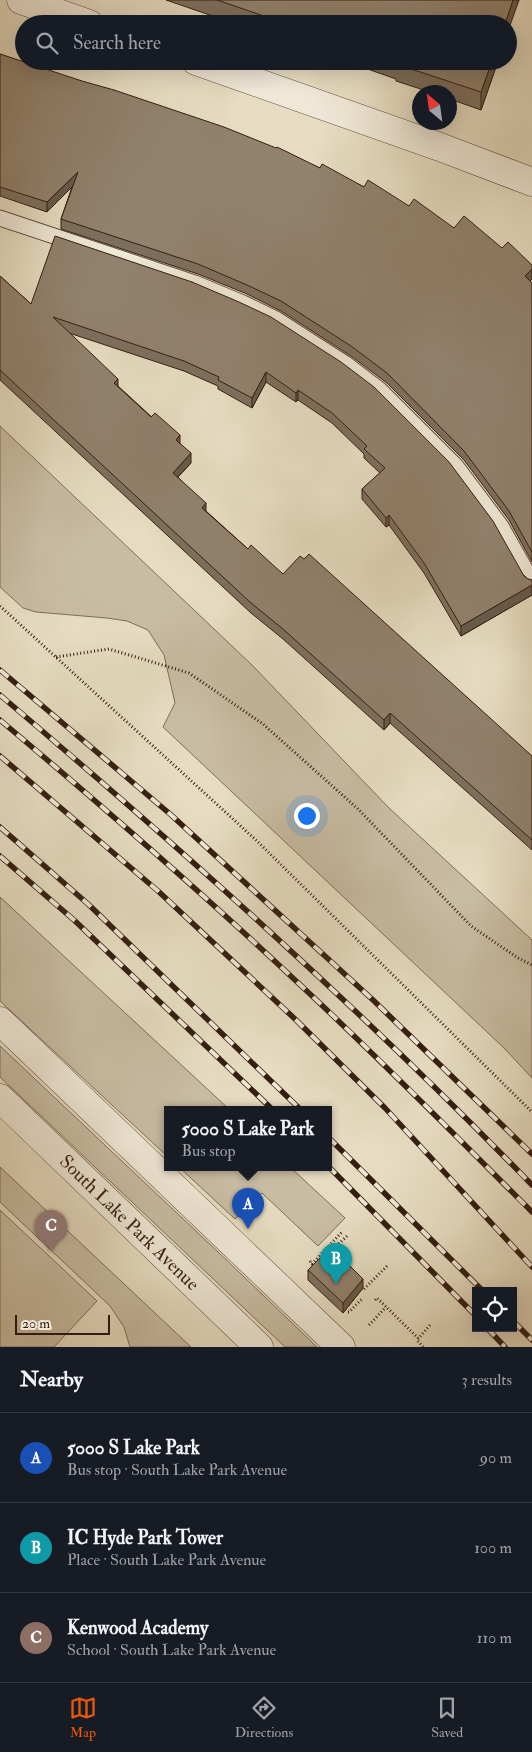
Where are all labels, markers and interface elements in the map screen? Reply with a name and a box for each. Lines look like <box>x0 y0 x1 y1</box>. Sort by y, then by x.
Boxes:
search box <box>15 15 517 70</box>
icon: search <box>33 29 61 57</box>
text: Search here <box>73 31 161 55</box>
north arrow <box>412 85 457 130</box>
your location <box>294 803 320 829</box>
popup <box>164 1106 332 1171</box>
text: 5000 S Lake Park <box>182 1117 314 1141</box>
text: Bus stop <box>182 1141 236 1161</box>
street label: South Lake Park Avenue <box>54 1150 204 1296</box>
pin: A <box>232 1188 264 1229</box>
pin: C <box>35 1210 67 1251</box>
pin: B <box>320 1243 352 1284</box>
map controls <box>472 1287 517 1332</box>
button: locate <box>472 1287 517 1332</box>
scale bar <box>15 1312 110 1335</box>
text: 20 m <box>22 1315 50 1332</box>
text: Nearby <box>20 1366 83 1393</box>
text: 3 results <box>461 1370 512 1390</box>
text: 5000 S Lake Park <box>67 1436 200 1460</box>
text: A <box>31 1448 41 1468</box>
text: 90 m <box>480 1448 512 1468</box>
text: Bus stop · South Lake Park Avenue <box>67 1460 287 1480</box>
text: IC Hyde Park Tower <box>67 1526 223 1550</box>
text: B <box>31 1538 41 1558</box>
text: 100 m <box>474 1538 512 1558</box>
text: Place · South Lake Park Avenue <box>67 1550 266 1570</box>
text: Kenwood Academy <box>67 1616 208 1640</box>
text: C <box>30 1628 42 1648</box>
text: 110 m <box>477 1628 512 1648</box>
text: School · South Lake Park Avenue <box>67 1640 276 1660</box>
tab: Map <box>69 1694 97 1741</box>
tab: Directions <box>235 1694 293 1741</box>
tab: Saved <box>431 1694 463 1741</box>

